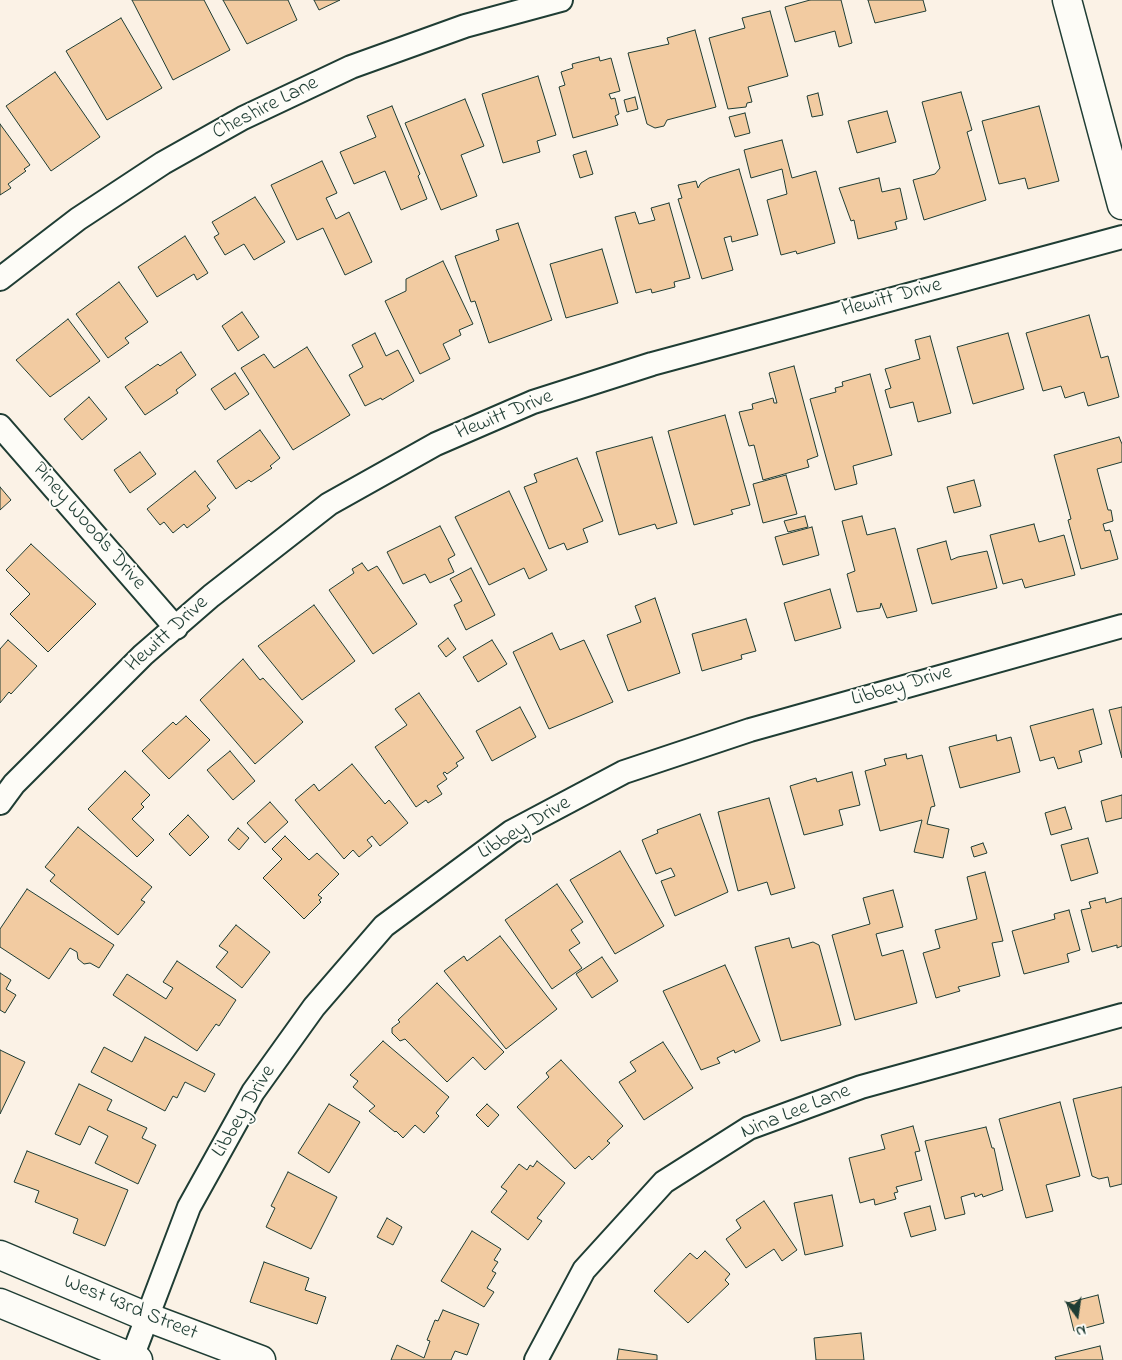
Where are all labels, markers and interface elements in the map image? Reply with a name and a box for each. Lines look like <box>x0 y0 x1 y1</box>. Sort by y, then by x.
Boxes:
street label: Cheshire Lane <box>209 72 323 146</box>
street label: Hewitt Drive <box>839 274 945 324</box>
street label: Hewitt Drive <box>453 385 557 447</box>
street label: Piney Woods Drive <box>26 458 150 596</box>
street label: Hewitt Drive <box>122 591 214 679</box>
street label: Libbey Drive <box>849 661 955 713</box>
street label: Libbey Drive <box>474 792 576 866</box>
street label: Libbey Drive <box>208 1061 282 1163</box>
street label: Nina Lee Lane <box>738 1080 854 1146</box>
street label: West 43rd Street <box>59 1271 201 1347</box>
north arrow <box>1052 1290 1102 1340</box>
text: N <box>1074 1319 1088 1341</box>

